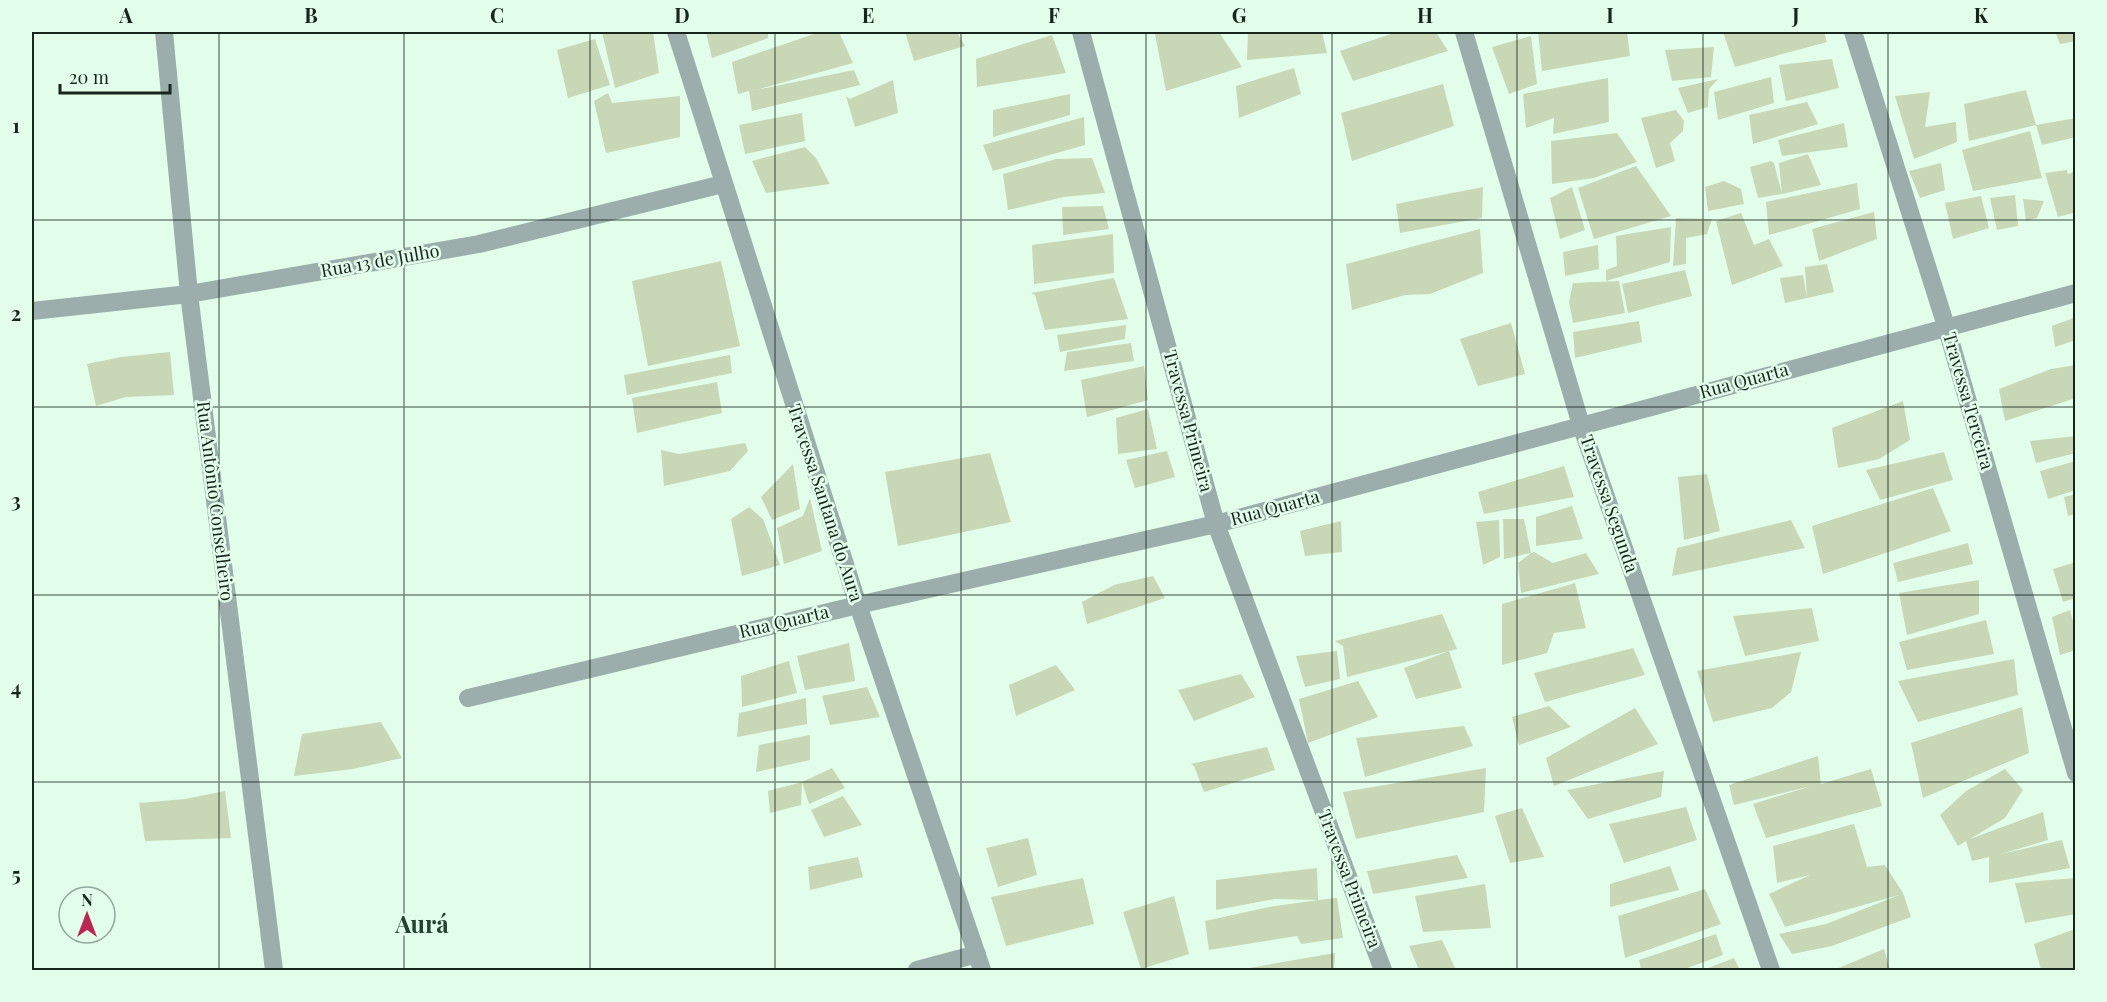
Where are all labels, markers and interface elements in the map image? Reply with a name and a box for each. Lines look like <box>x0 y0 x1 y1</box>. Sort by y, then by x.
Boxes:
text: A <box>118 1 133 28</box>
text: B <box>304 1 318 28</box>
text: C <box>490 1 504 28</box>
text: D <box>674 1 690 28</box>
text: E <box>862 1 874 28</box>
text: F <box>1048 1 1060 28</box>
text: G <box>1232 1 1247 28</box>
text: H <box>1417 1 1433 28</box>
text: I <box>1606 1 1614 28</box>
text: J <box>1791 1 1800 28</box>
text: K <box>1974 1 1989 28</box>
scale bar <box>60 57 170 95</box>
text: 20 m <box>69 65 109 89</box>
text: 1 <box>12 111 20 138</box>
street label: Rua 13 de Julho <box>319 238 441 282</box>
text: 2 <box>11 299 21 326</box>
street label: Travessa Terceira <box>1938 329 2000 472</box>
street label: Travessa Primeira <box>1158 347 1219 495</box>
street label: Rua Quarta <box>1696 357 1791 403</box>
street label: Rua Antônio Conselheiro <box>192 400 240 602</box>
street label: Travessa Santana do Aura <box>783 401 869 605</box>
street label: Travessa Segunda <box>1575 432 1645 576</box>
street label: Rua Quarta <box>1227 484 1322 530</box>
text: 3 <box>11 486 21 513</box>
street label: Rua Quarta <box>737 599 831 643</box>
text: 4 <box>11 673 21 700</box>
street label: Travessa Primeira <box>1313 806 1387 951</box>
text: 5 <box>11 860 21 887</box>
north arrow <box>57 885 117 945</box>
text: N <box>81 889 93 910</box>
district label: Aurá <box>394 907 449 939</box>

